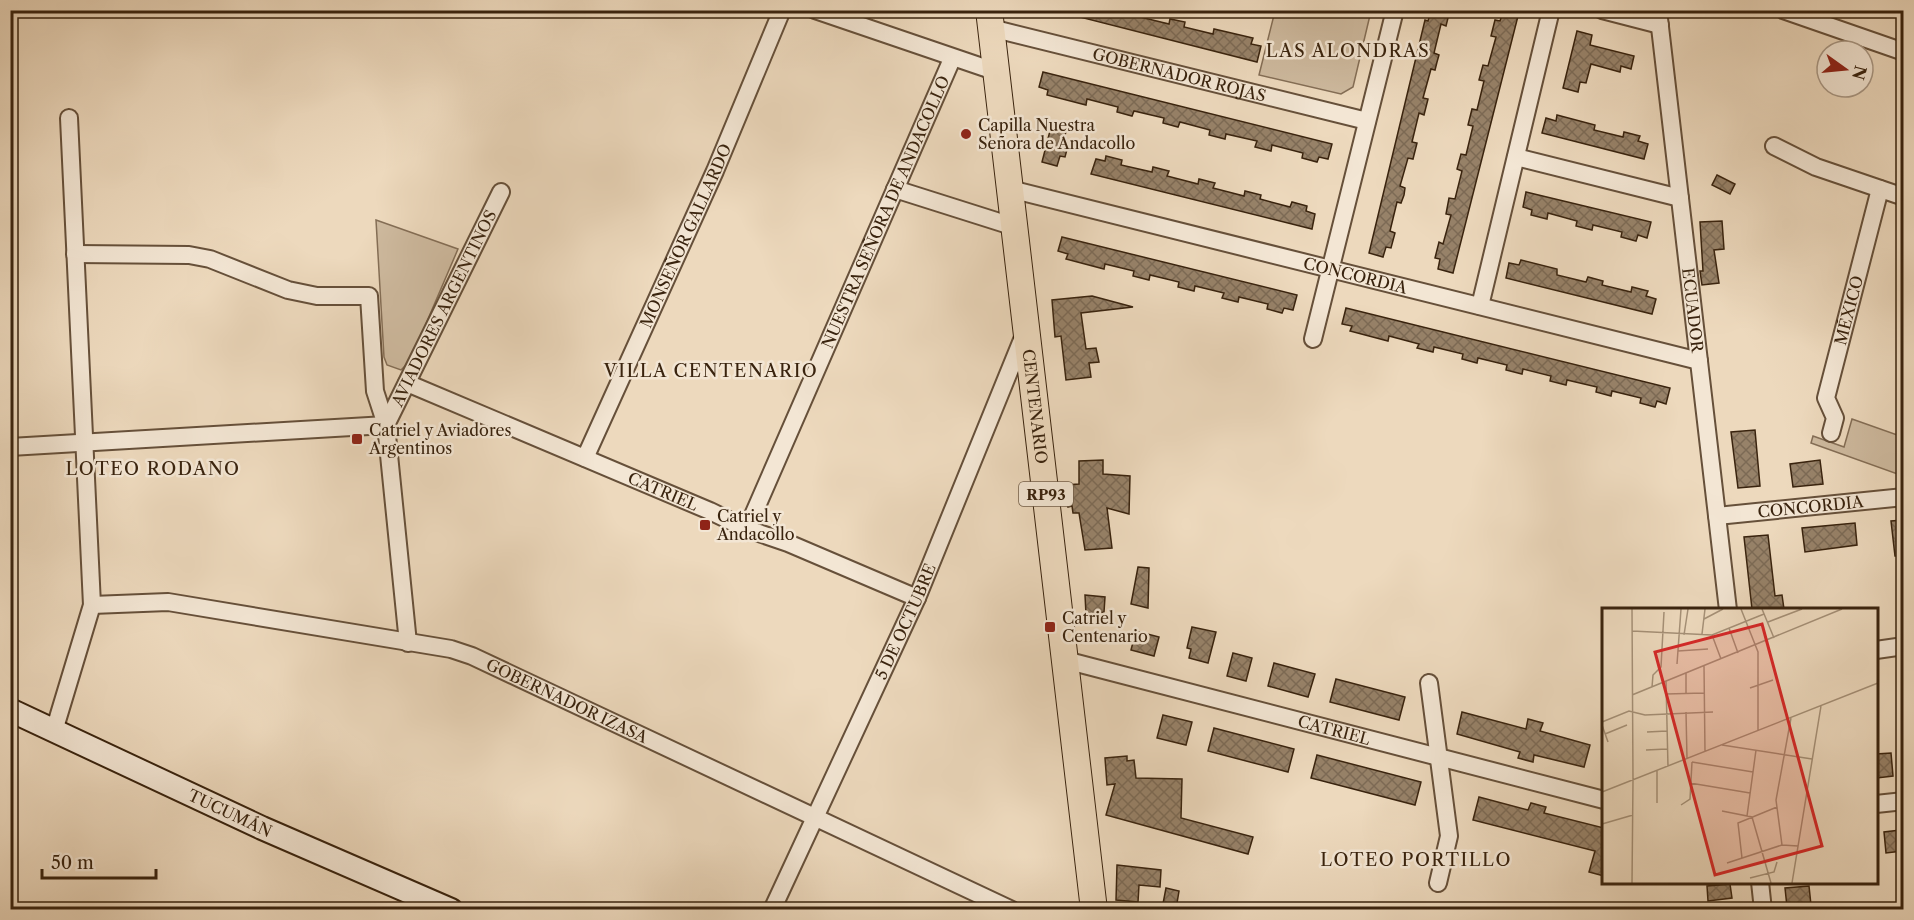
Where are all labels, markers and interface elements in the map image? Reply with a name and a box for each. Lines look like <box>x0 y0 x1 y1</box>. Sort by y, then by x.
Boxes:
north arrow <box>1815 39 1875 99</box>
district label: LAS ALONDRAS <box>1266 40 1430 62</box>
street label: GOBERNADOR ROJAS <box>1090 43 1268 106</box>
text: N <box>1848 64 1871 82</box>
street label: NUESTRA SEÑORA DE ANDACOLLO <box>817 72 954 351</box>
place label: Capilla Nuestra Señora de Andacollo <box>978 115 1135 153</box>
marker: Capilla Nuestra Señora de Andacollo <box>959 127 973 141</box>
street label: MONSEÑOR GALLARDO <box>635 141 735 331</box>
street label: AVIADORES ARGENTINOS <box>386 207 501 411</box>
street label: CONCORDIA <box>1301 253 1411 298</box>
street label: ECUADOR <box>1678 267 1708 355</box>
street label: MÉXICO <box>1830 273 1867 347</box>
street label: CENTENARIO <box>1019 348 1052 465</box>
district label: VILLA CENTENARIO <box>603 360 818 382</box>
place label: Catriel y Aviadores Argentinos <box>368 420 511 458</box>
marker: Catriel y Aviadores Argentinos <box>350 432 364 446</box>
district label: LOTEO RODANO <box>65 458 241 480</box>
street label: CATRIEL <box>625 468 702 515</box>
road number: RP93 <box>1019 482 1073 506</box>
street label: CONCORDIA <box>1757 491 1866 522</box>
place label: Catriel y Andacollo <box>716 506 795 544</box>
marker: Catriel y Andacollo <box>698 518 712 532</box>
street label: 5 DE OCTUBRE <box>871 560 940 683</box>
place label: Catriel y Centenario <box>1062 608 1148 646</box>
inset map <box>1602 608 1878 884</box>
marker: Catriel y Centenario <box>1043 620 1057 634</box>
street label: GOBERNADOR IZASA <box>483 654 652 748</box>
street label: CATRIEL <box>1296 711 1373 749</box>
street label: TUCUMÁN <box>185 785 275 841</box>
scale bar <box>42 842 156 880</box>
district label: LOTEO PORTILLO <box>1320 849 1512 871</box>
text: 50 m <box>51 852 94 874</box>

